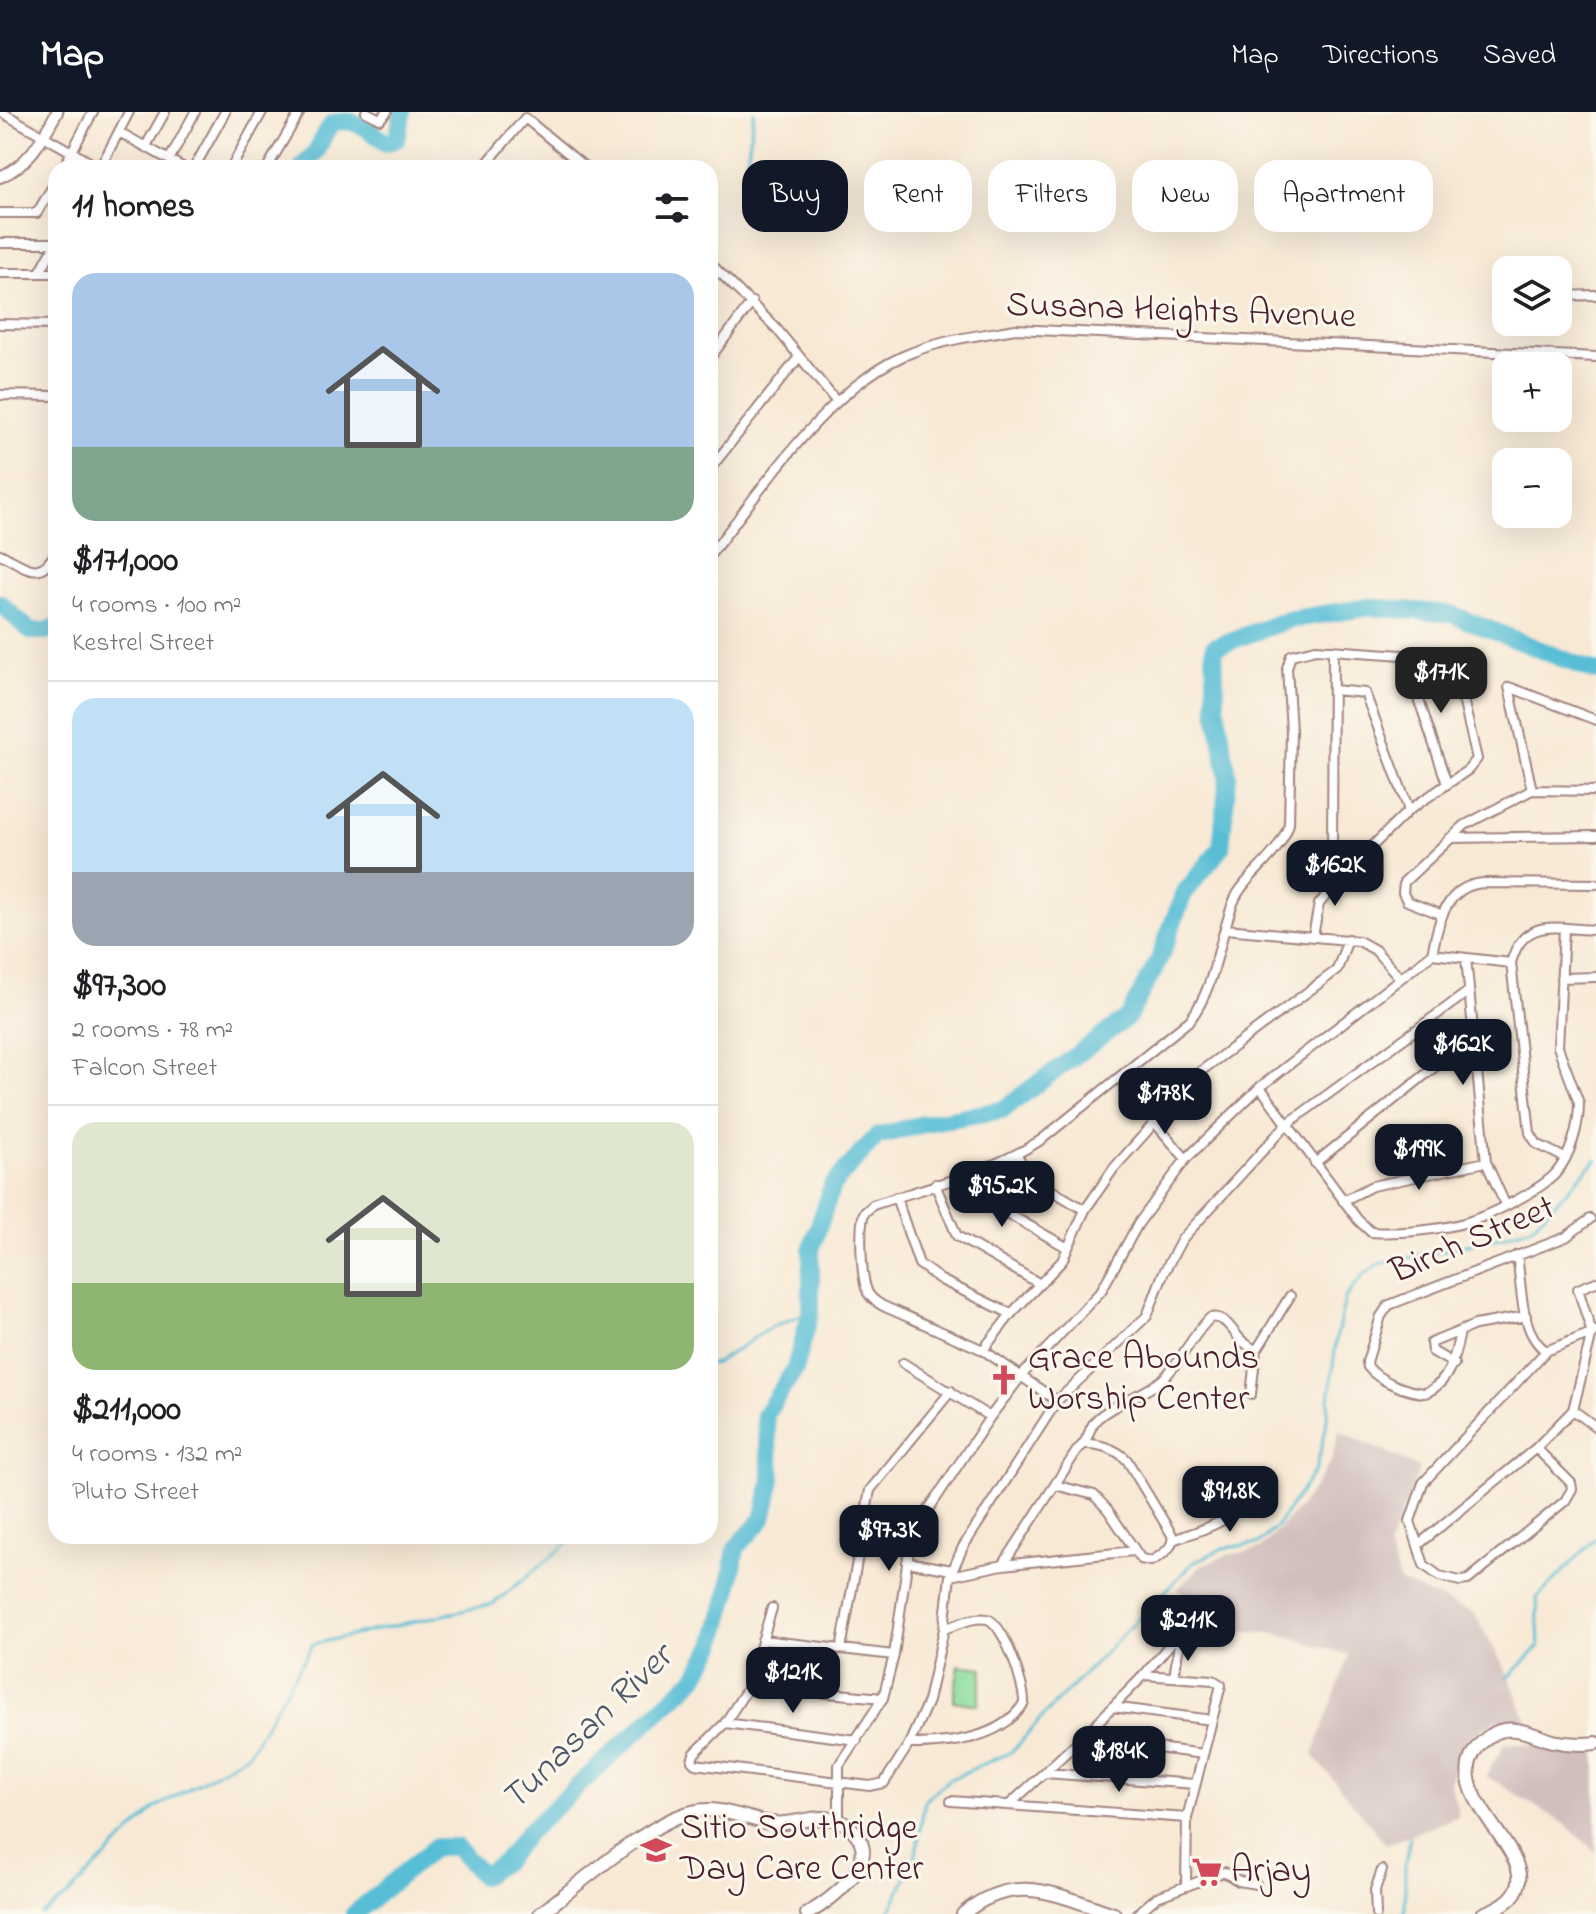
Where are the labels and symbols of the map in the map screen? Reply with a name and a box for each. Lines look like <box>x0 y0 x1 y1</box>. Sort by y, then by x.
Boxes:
street label: Susana Heights Avenue <box>1005 279 1358 345</box>
pin: $171K <box>1385 647 1497 715</box>
pin: $162K <box>1279 840 1391 908</box>
pin: $162K <box>1407 1019 1519 1087</box>
pin: $178K <box>1109 1068 1221 1136</box>
pin: $199K <box>1363 1124 1475 1192</box>
pin: $95.2K <box>937 1161 1067 1229</box>
street label: Birch Street <box>1381 1182 1564 1300</box>
place label: Grace Abounds Worship Center <box>1028 1333 1259 1427</box>
church icon: Grace Abounds Worship Center <box>987 1363 1021 1397</box>
pin: $91.8K <box>1165 1466 1295 1534</box>
pin: $97.3K <box>824 1505 954 1573</box>
pin: $211K <box>1132 1595 1244 1663</box>
water label: Tunasan River <box>489 1629 690 1826</box>
pin: $121K <box>737 1647 849 1715</box>
pin: $184K <box>1063 1726 1175 1794</box>
place label: Sitio Southridge Day Care Center <box>679 1803 924 1897</box>
school or university icon: Sitio Southridge Day Care Center <box>639 1833 673 1867</box>
place label: Arjay <box>1231 1846 1311 1899</box>
supermarket icon: Arjay <box>1190 1855 1224 1889</box>

